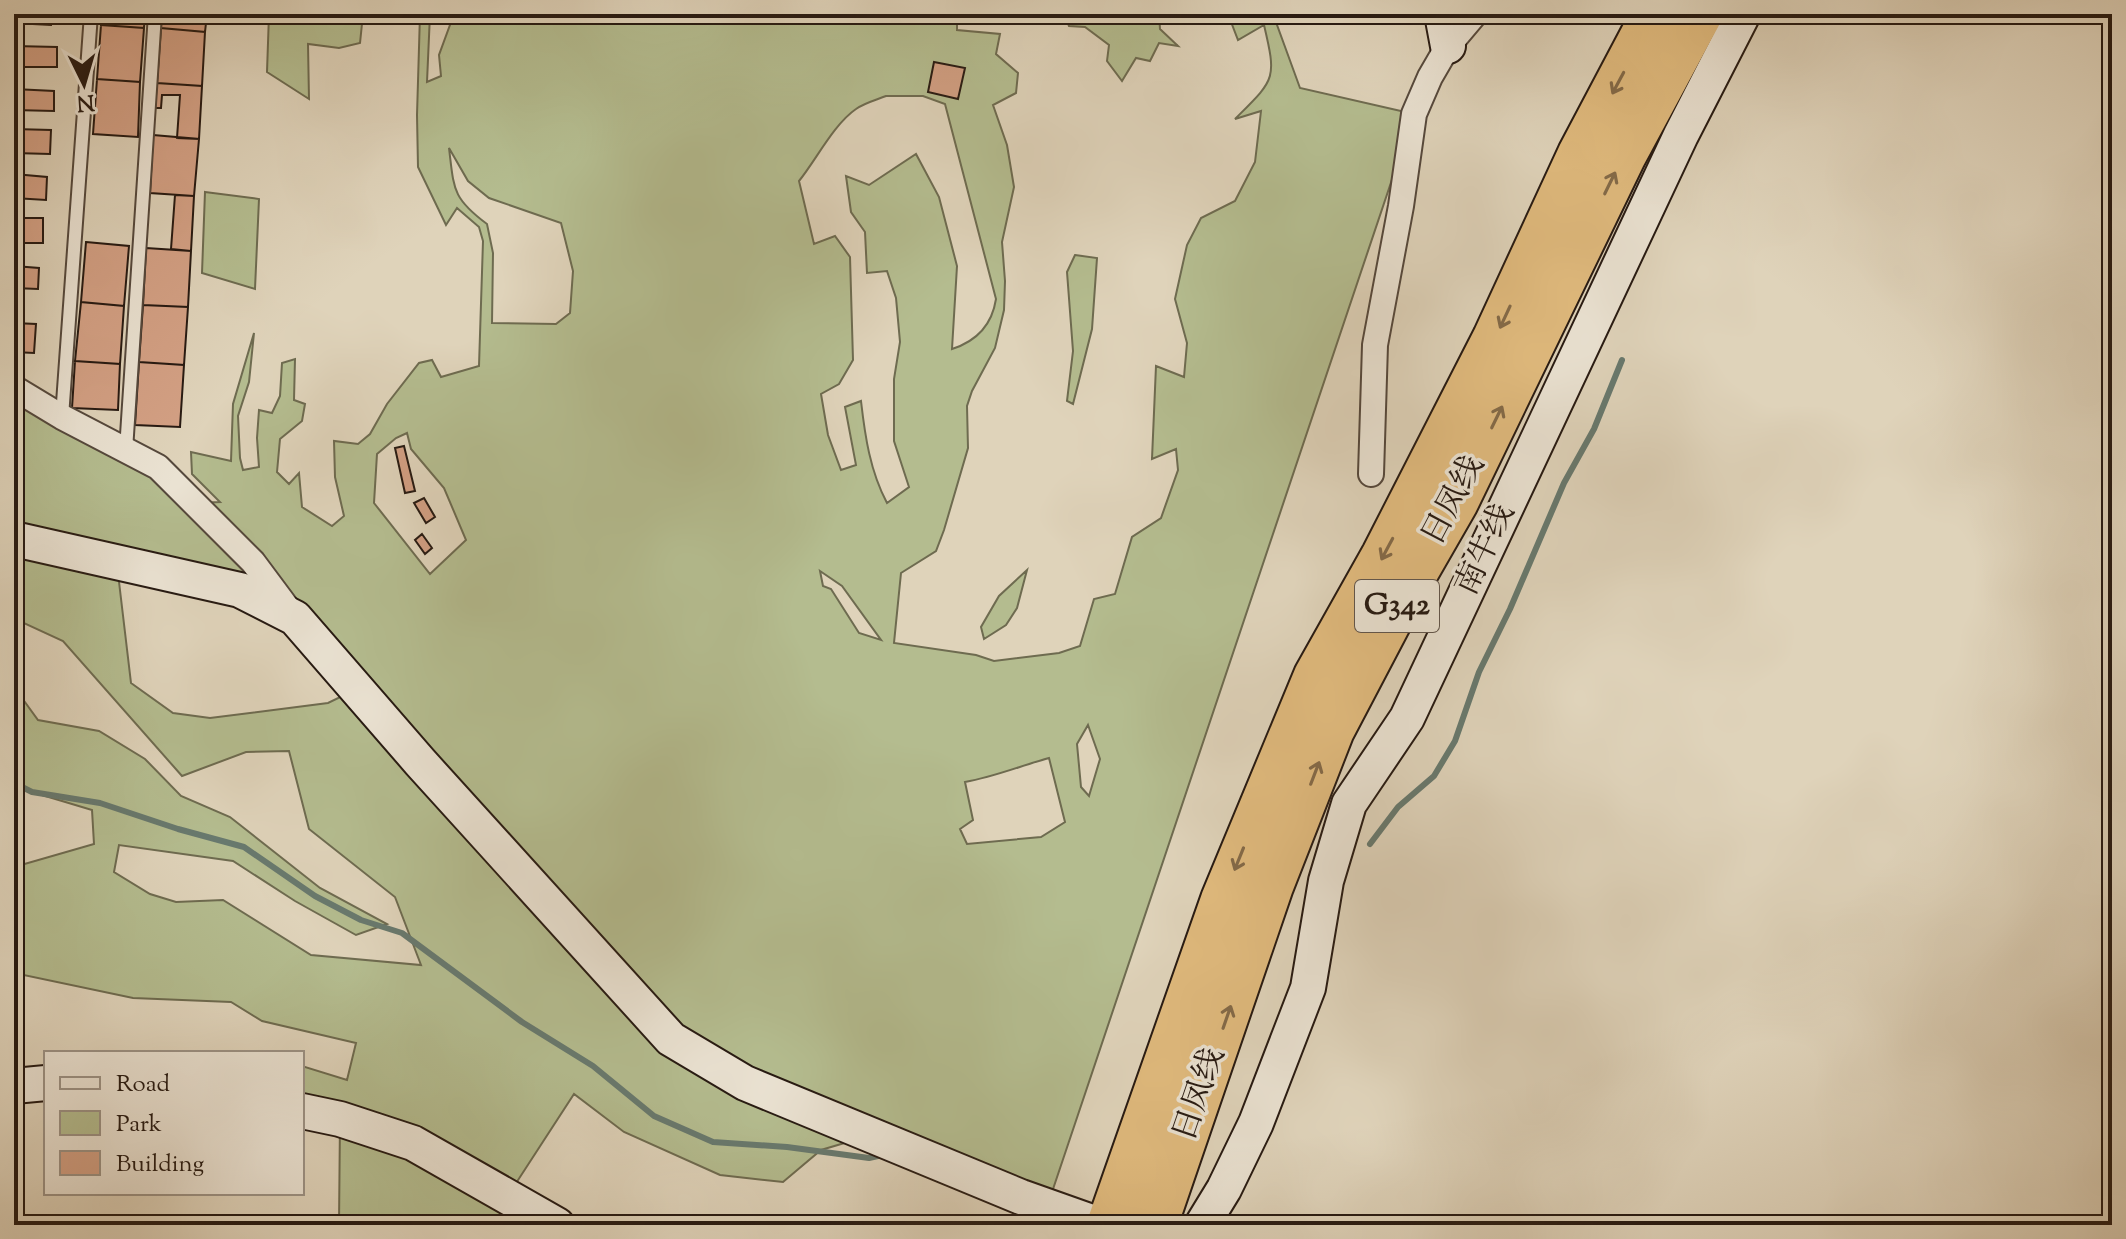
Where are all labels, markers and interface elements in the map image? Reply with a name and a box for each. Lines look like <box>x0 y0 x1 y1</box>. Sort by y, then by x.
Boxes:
north arrow <box>44 44 124 124</box>
one-way arrow <box>1609 71 1625 94</box>
text: N <box>75 84 96 118</box>
one-way arrow <box>1603 171 1618 195</box>
one-way arrow <box>1497 305 1512 329</box>
one-way arrow <box>1490 405 1505 429</box>
street label: 日凤线 <box>1411 448 1497 554</box>
street label: 南牛线 <box>1445 497 1527 603</box>
one-way arrow <box>1378 536 1394 560</box>
road number: G342 <box>1355 580 1439 632</box>
one-way arrow <box>1309 761 1323 786</box>
one-way arrow <box>1231 846 1245 871</box>
one-way arrow <box>1220 1005 1235 1030</box>
street label: 日凤线 <box>1163 1042 1237 1148</box>
legend <box>44 1051 304 1195</box>
text: Road <box>116 1068 170 1102</box>
text: Park <box>116 1108 162 1142</box>
text: Building <box>116 1148 205 1182</box>

